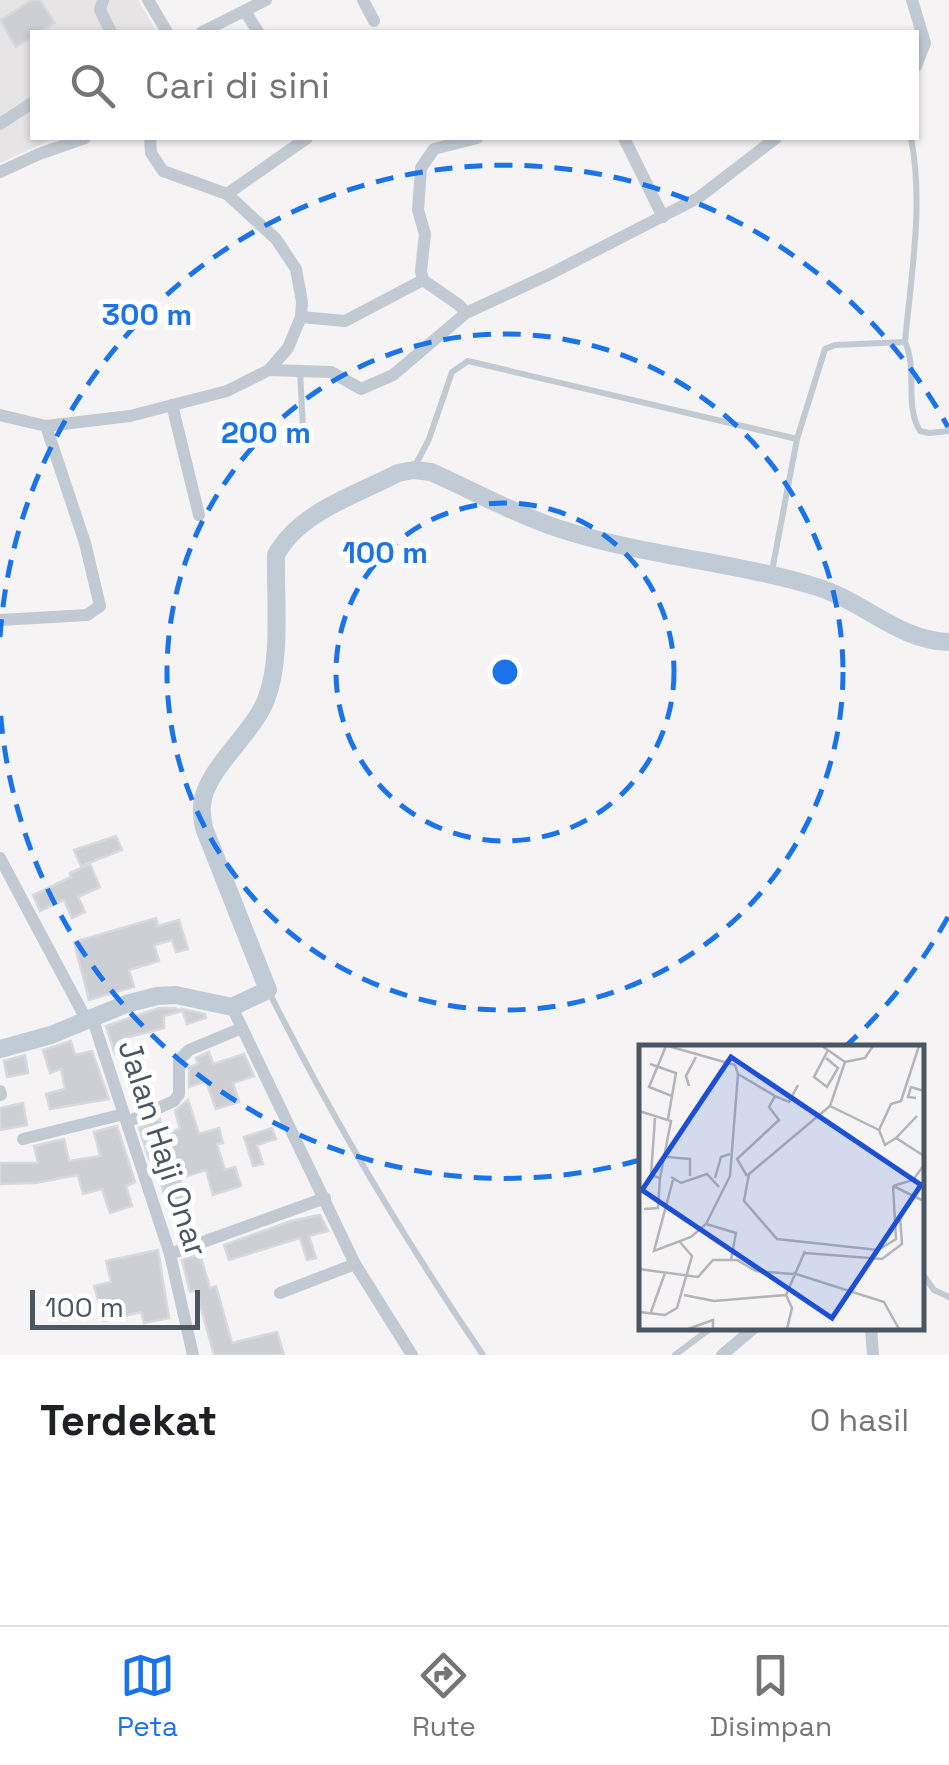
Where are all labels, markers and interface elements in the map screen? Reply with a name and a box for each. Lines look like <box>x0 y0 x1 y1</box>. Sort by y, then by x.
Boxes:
search box <box>30 30 919 140</box>
icon: search <box>65 58 120 113</box>
text: Cari di sini <box>145 61 330 109</box>
text: 300 m <box>102 295 192 334</box>
text: 200 m <box>221 413 311 452</box>
text: 100 m <box>342 533 428 572</box>
centre of rings <box>487 654 523 690</box>
street label: Jalan Haji Onar <box>109 1035 217 1261</box>
inset map <box>639 1045 924 1330</box>
scale bar <box>30 1285 200 1330</box>
text: 100 m <box>45 1289 124 1325</box>
text: Terdekat <box>40 1394 217 1447</box>
text: 0 hasil <box>810 1400 909 1440</box>
tab: Peta <box>117 1648 178 1744</box>
tab: Rute <box>412 1648 476 1744</box>
tab: Disimpan <box>710 1648 832 1744</box>

